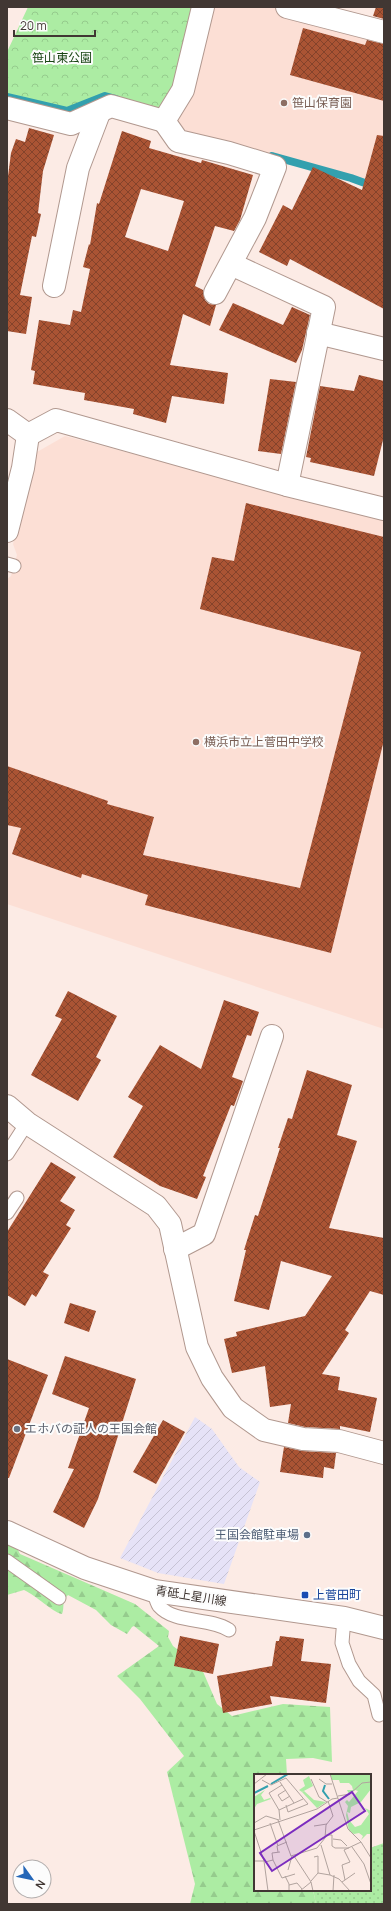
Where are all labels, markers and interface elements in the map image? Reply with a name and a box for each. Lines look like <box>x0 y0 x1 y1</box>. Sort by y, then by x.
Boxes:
scale bar <box>14 12 95 38</box>
text: 20 m <box>20 17 47 34</box>
park label: 笹山東公園 <box>32 49 92 66</box>
place label: 笹山保育園 <box>292 94 352 111</box>
marker: 笹山保育園 <box>279 98 289 108</box>
place label: 横浜市立上菅田中学校 <box>204 733 324 750</box>
marker: 横浜市立上菅田中学校 <box>191 737 201 747</box>
place label: エホバの証人の王国会館 <box>25 1420 157 1437</box>
marker: エホバの証人の王国会館 <box>12 1424 22 1434</box>
place label: 王国会館駐車場 <box>215 1526 299 1543</box>
marker: 王国会館駐車場 <box>302 1530 312 1540</box>
street label: 青砥上星川線 <box>154 1581 228 1610</box>
place label: 上菅田町 <box>313 1586 361 1603</box>
marker: 上菅田町 <box>300 1590 310 1600</box>
inset map <box>254 1774 371 1891</box>
north arrow <box>12 1859 52 1899</box>
text: N <box>32 1877 49 1892</box>

